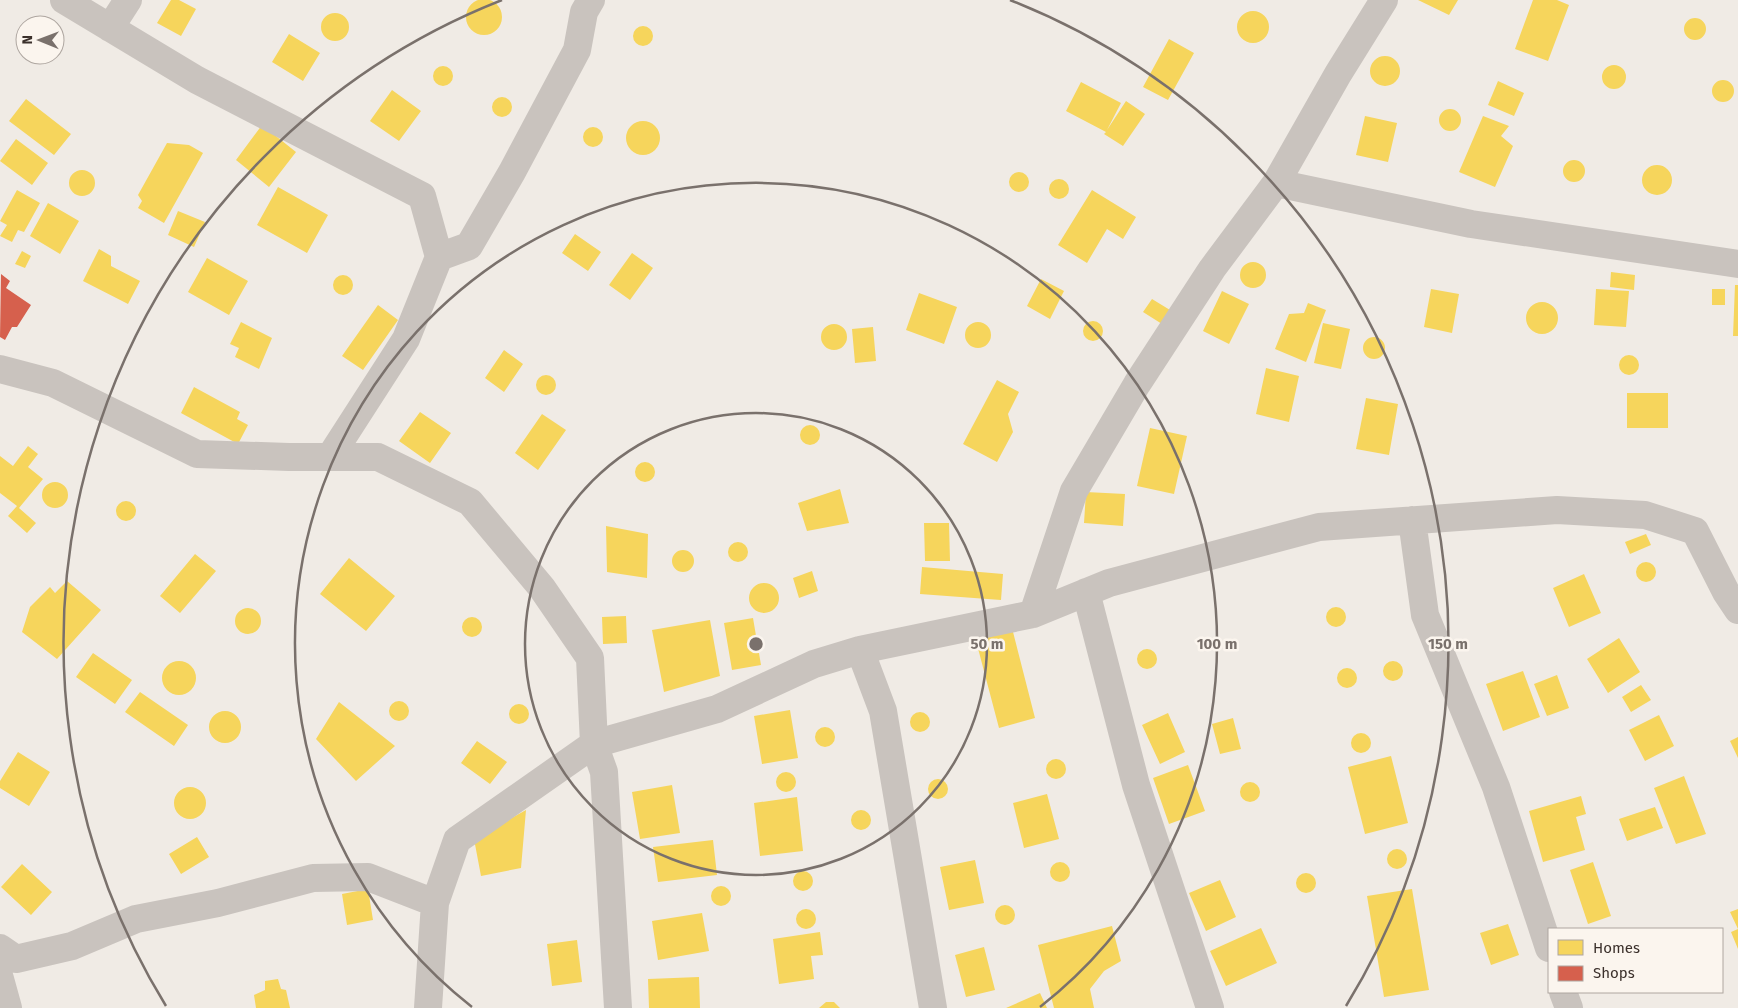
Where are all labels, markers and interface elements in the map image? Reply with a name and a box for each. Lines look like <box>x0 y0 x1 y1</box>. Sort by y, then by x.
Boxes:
north arrow <box>15 15 65 65</box>
text: N <box>19 35 36 45</box>
centre of rings <box>747 635 765 653</box>
text: 50 m <box>970 635 1004 653</box>
text: 100 m <box>1197 635 1237 653</box>
text: 150 m <box>1428 635 1468 653</box>
legend <box>1548 928 1723 993</box>
text: Homes <box>1593 939 1640 957</box>
text: Shops <box>1593 964 1635 982</box>

